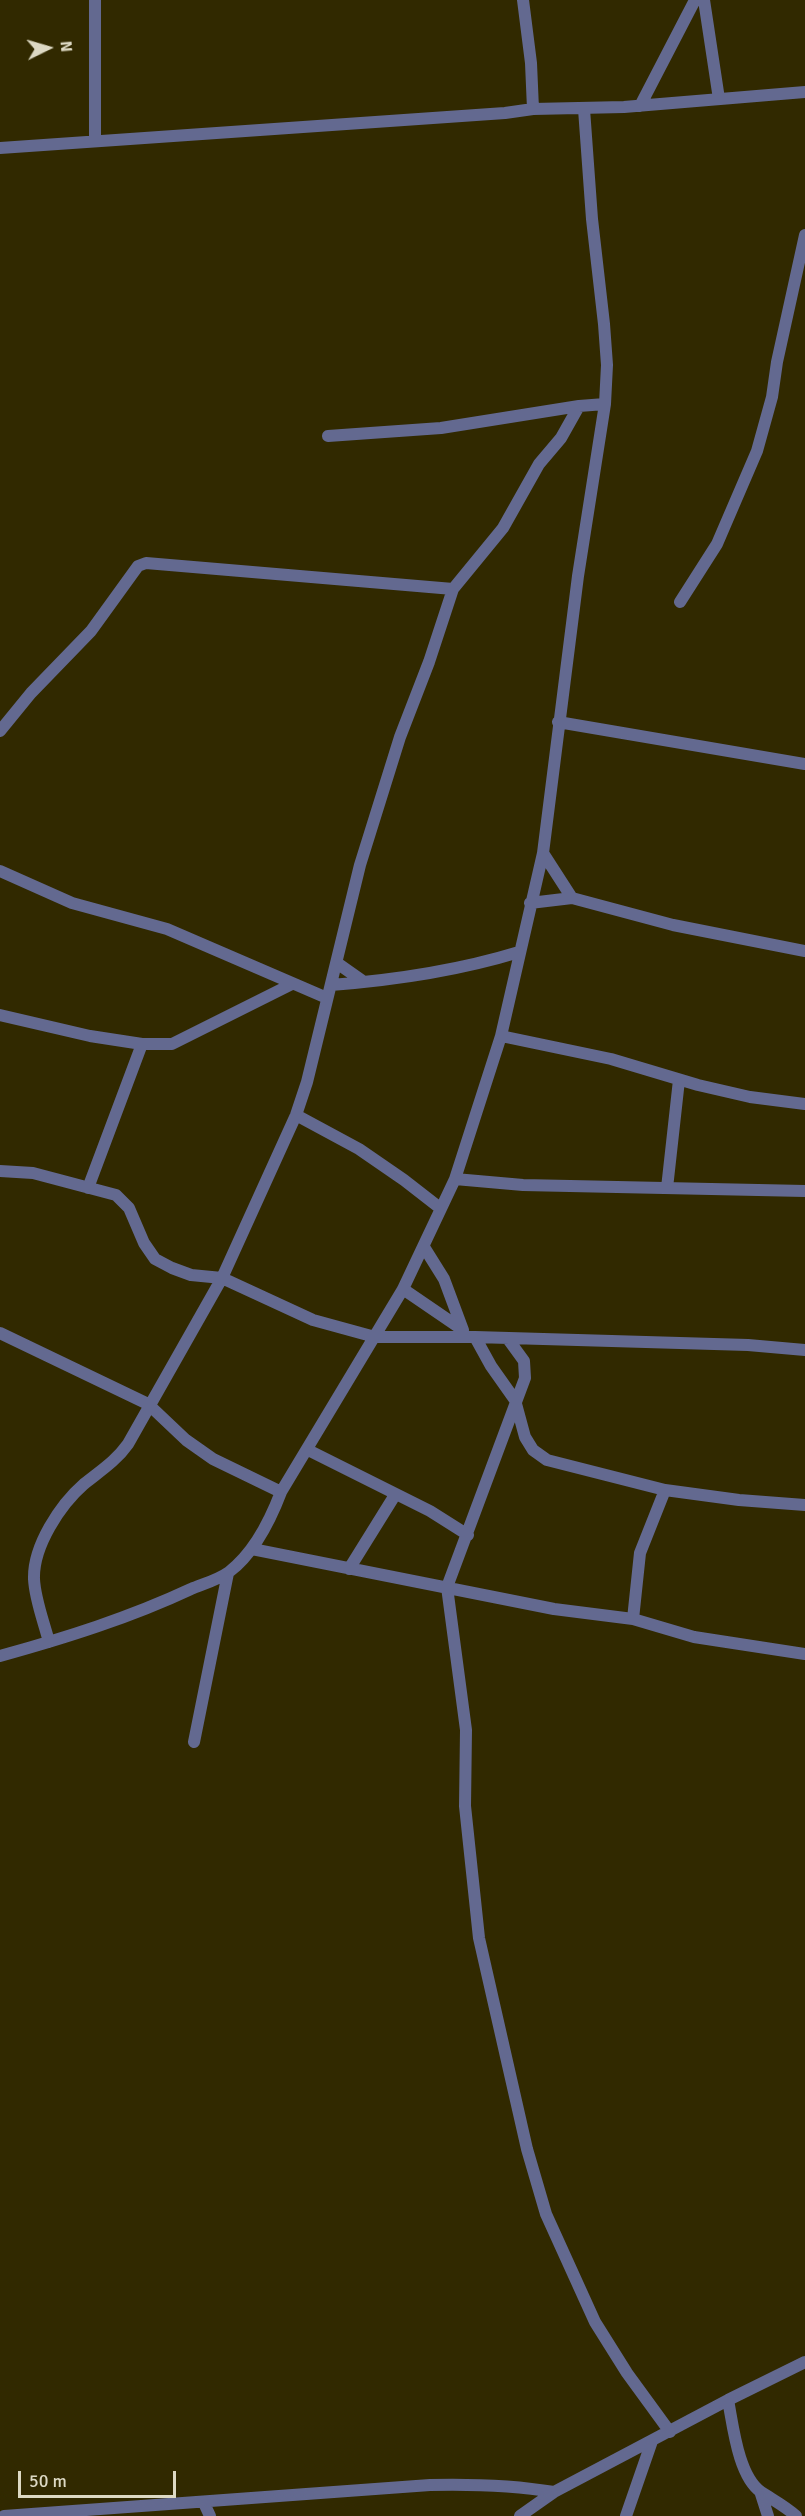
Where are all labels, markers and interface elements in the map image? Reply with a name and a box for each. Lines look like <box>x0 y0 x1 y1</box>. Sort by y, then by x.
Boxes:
north arrow <box>18 18 78 78</box>
text: N <box>55 40 76 53</box>
scale bar <box>21 2459 178 2497</box>
text: 50 m <box>29 2470 67 2492</box>

